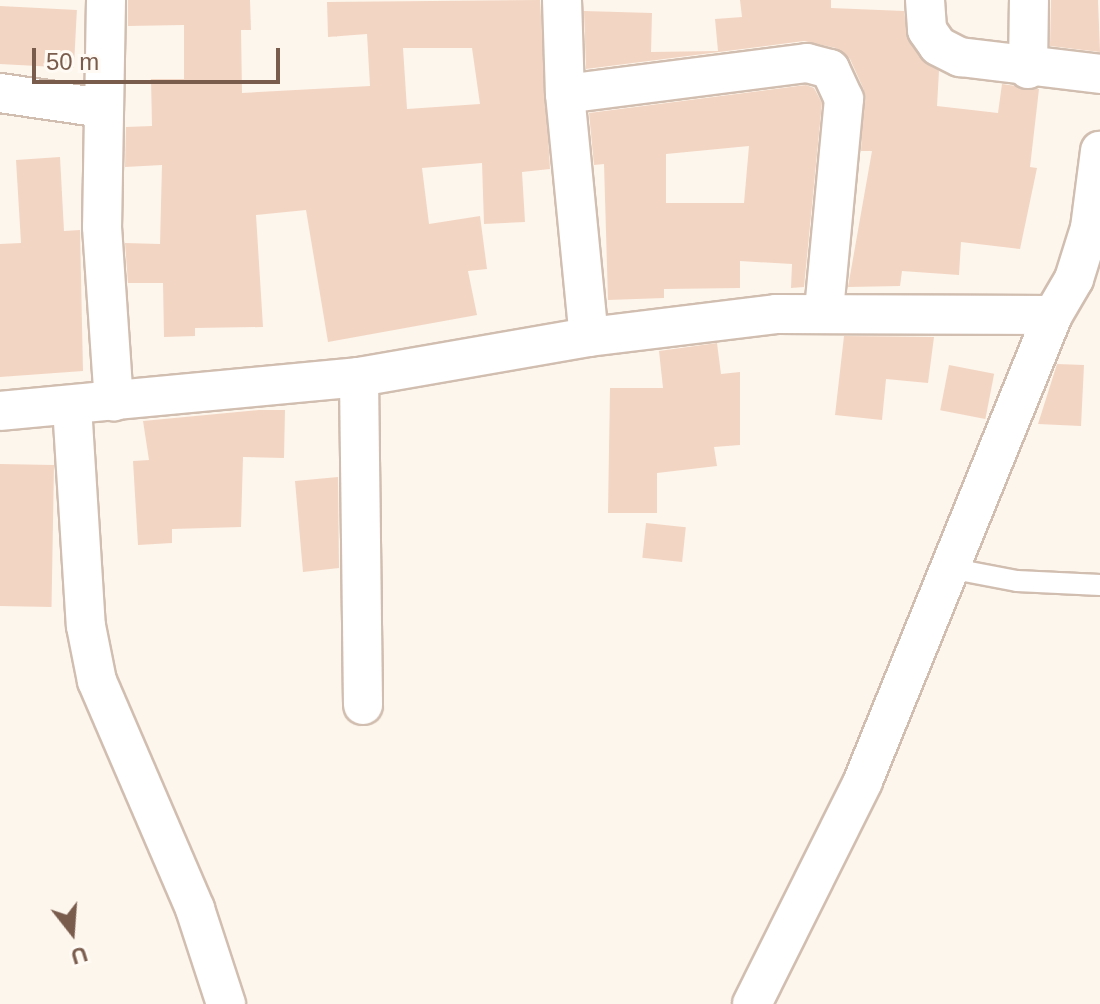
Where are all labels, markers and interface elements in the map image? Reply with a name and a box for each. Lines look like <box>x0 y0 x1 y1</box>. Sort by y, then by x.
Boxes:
scale bar <box>36 32 284 82</box>
text: 50 m <box>46 48 99 75</box>
north arrow <box>32 892 112 972</box>
text: U <box>68 941 90 970</box>

